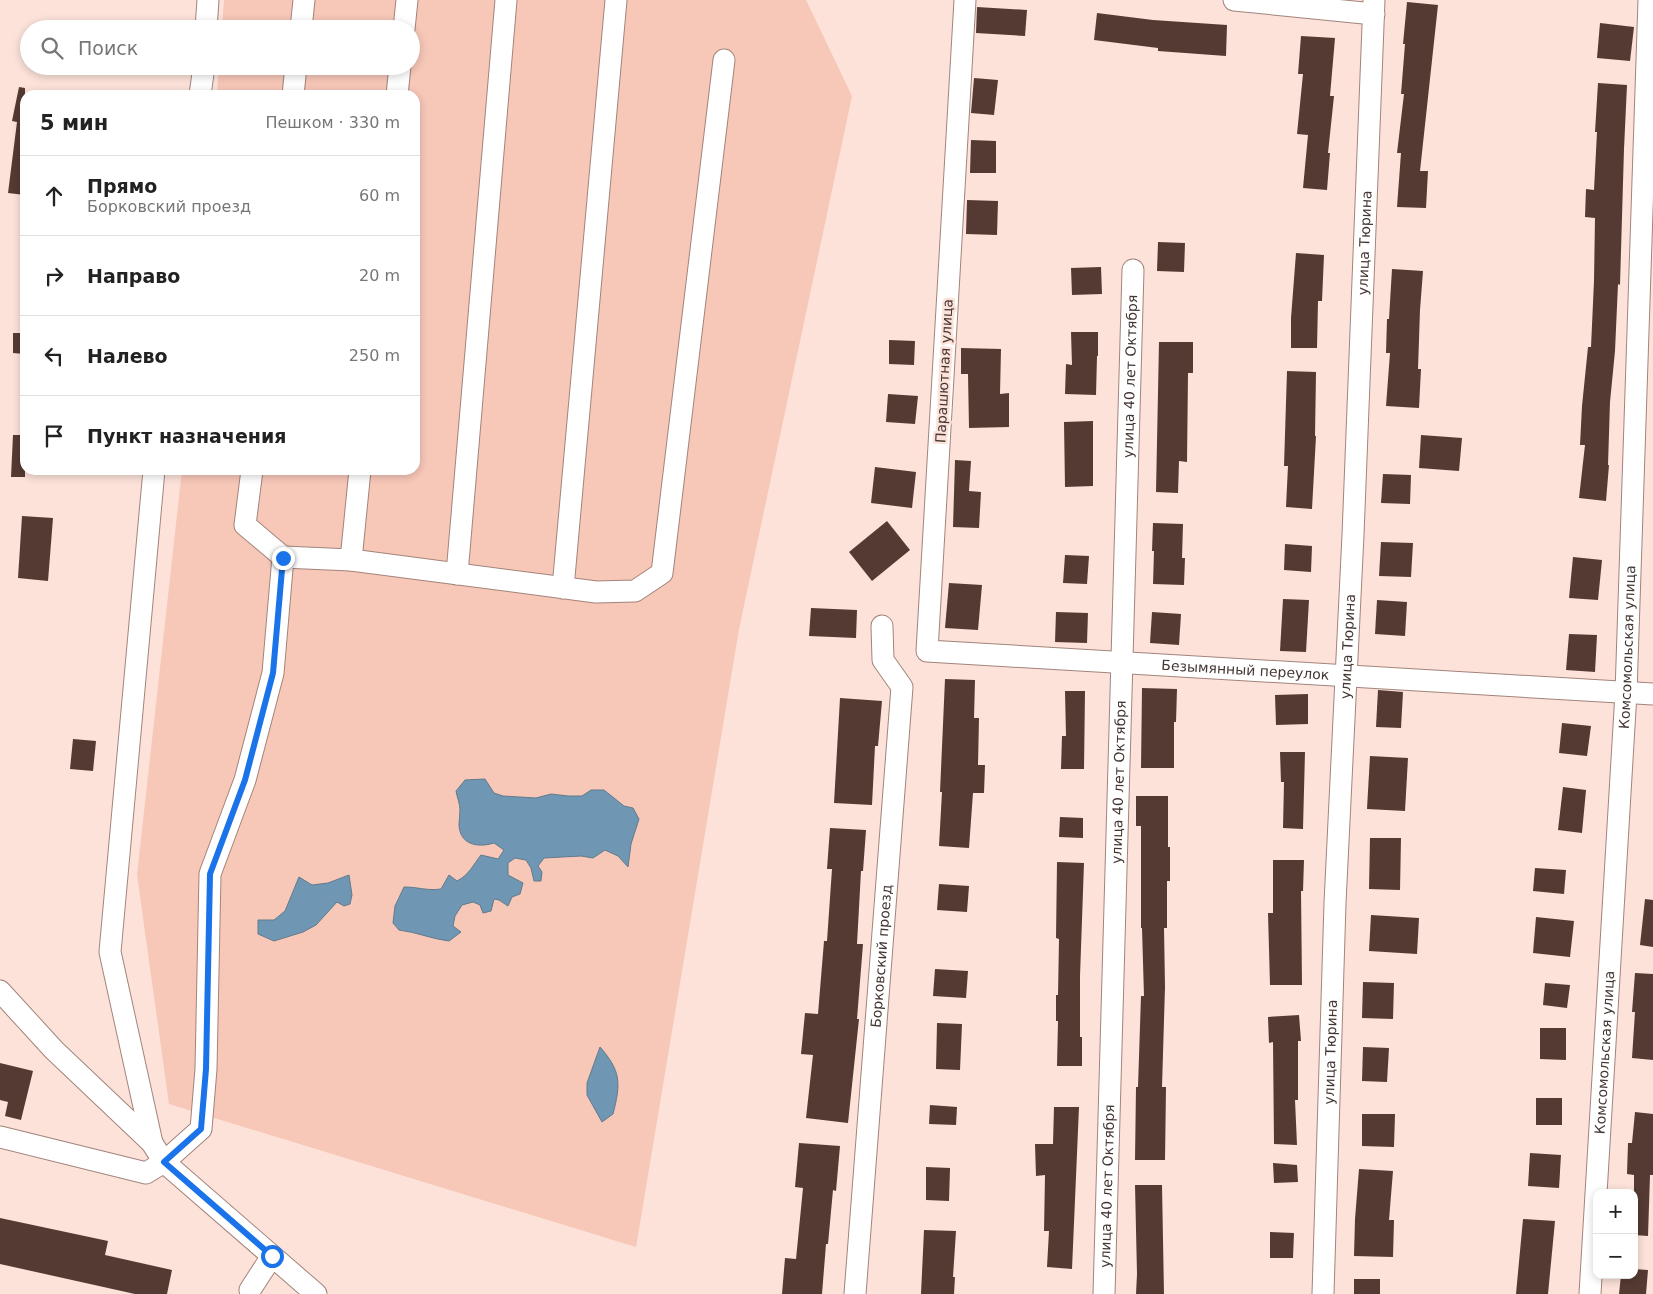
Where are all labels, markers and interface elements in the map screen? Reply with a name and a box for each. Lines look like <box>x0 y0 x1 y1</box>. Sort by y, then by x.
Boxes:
search box <box>20 20 420 75</box>
icon: search <box>38 34 66 62</box>
text: Поиск <box>78 37 138 59</box>
text: 5 мин <box>40 111 108 135</box>
text: Пешком · 330 m <box>265 113 400 132</box>
text: Прямо <box>87 175 157 197</box>
icon: ahead <box>40 182 68 210</box>
text: 60 m <box>359 186 400 205</box>
street label: улица Тюрина <box>1354 190 1375 296</box>
text: Борковский проезд <box>87 197 251 216</box>
icon: right <box>40 262 68 290</box>
text: Направо <box>87 265 180 287</box>
text: 20 m <box>359 266 400 285</box>
street label: улица 40 лет Октября <box>1120 294 1140 458</box>
street label: Парашютная улица <box>932 298 956 444</box>
icon: left <box>40 342 68 370</box>
text: Налево <box>87 345 168 367</box>
text: 250 m <box>349 346 400 365</box>
icon: arrive <box>40 422 68 450</box>
text: Пункт назначения <box>87 425 286 447</box>
route end <box>272 547 295 570</box>
street label: Комсомольская улица <box>1616 565 1638 729</box>
street label: улица Тюрина <box>1337 594 1358 699</box>
street label: Безымянный переулок <box>1161 657 1330 683</box>
street label: улица 40 лет Октября <box>1108 700 1129 864</box>
street label: Борковский проезд <box>868 884 895 1028</box>
street label: Комсомольская улица <box>1592 970 1617 1135</box>
street label: улица Тюрина <box>1321 999 1340 1105</box>
street label: улица 40 лет Октября <box>1097 1104 1117 1268</box>
map controls <box>1593 1189 1638 1279</box>
button: + <box>1593 1189 1638 1234</box>
button: − <box>1593 1234 1638 1279</box>
route start <box>261 1245 284 1268</box>

